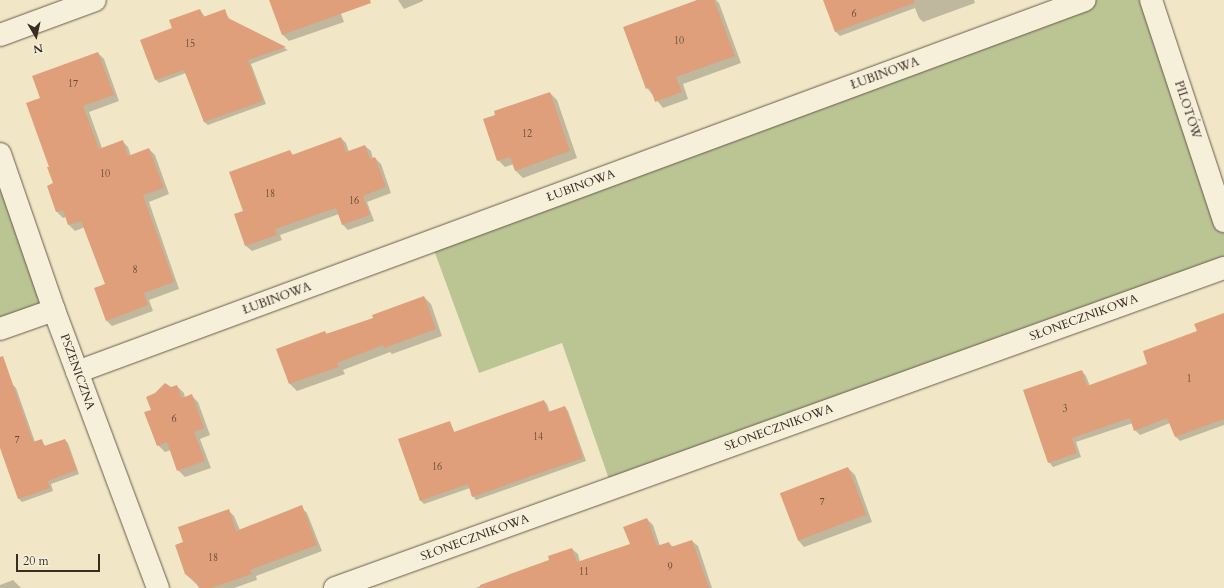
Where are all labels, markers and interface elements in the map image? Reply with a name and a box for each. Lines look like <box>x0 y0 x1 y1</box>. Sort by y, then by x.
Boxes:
house number: 6 <box>851 9 857 21</box>
north arrow <box>16 16 56 56</box>
house number: 10 <box>674 36 684 48</box>
house number: 15 <box>185 39 195 51</box>
text: N <box>32 40 44 56</box>
street label: ŁUBINOWA <box>849 55 921 93</box>
house number: 17 <box>68 79 78 91</box>
street label: PILOTÓW <box>1171 79 1203 141</box>
house number: 12 <box>522 129 532 141</box>
street label: ŁUBINOWA <box>545 167 617 205</box>
house number: 10 <box>100 169 110 181</box>
house number: 18 <box>265 189 275 201</box>
house number: 16 <box>349 196 359 208</box>
house number: 8 <box>132 265 138 277</box>
street label: ŁUBINOWA <box>241 280 313 318</box>
street label: SŁONECZNIKOWA <box>1028 292 1140 344</box>
street label: PSZENICZNA <box>57 332 97 412</box>
house number: 1 <box>1186 374 1192 386</box>
street label: SŁONECZNIKOWA <box>723 402 835 454</box>
house number: 3 <box>1062 404 1068 416</box>
house number: 6 <box>171 414 177 426</box>
house number: 14 <box>533 432 543 444</box>
house number: 7 <box>14 435 20 447</box>
house number: 16 <box>432 462 442 474</box>
house number: 7 <box>819 497 825 509</box>
street label: SŁONECZNIKOWA <box>419 512 531 564</box>
scale bar <box>18 546 102 572</box>
text: 20 m <box>23 553 49 569</box>
house number: 18 <box>208 553 218 565</box>
house number: 9 <box>667 562 673 574</box>
house number: 11 <box>579 567 589 579</box>

